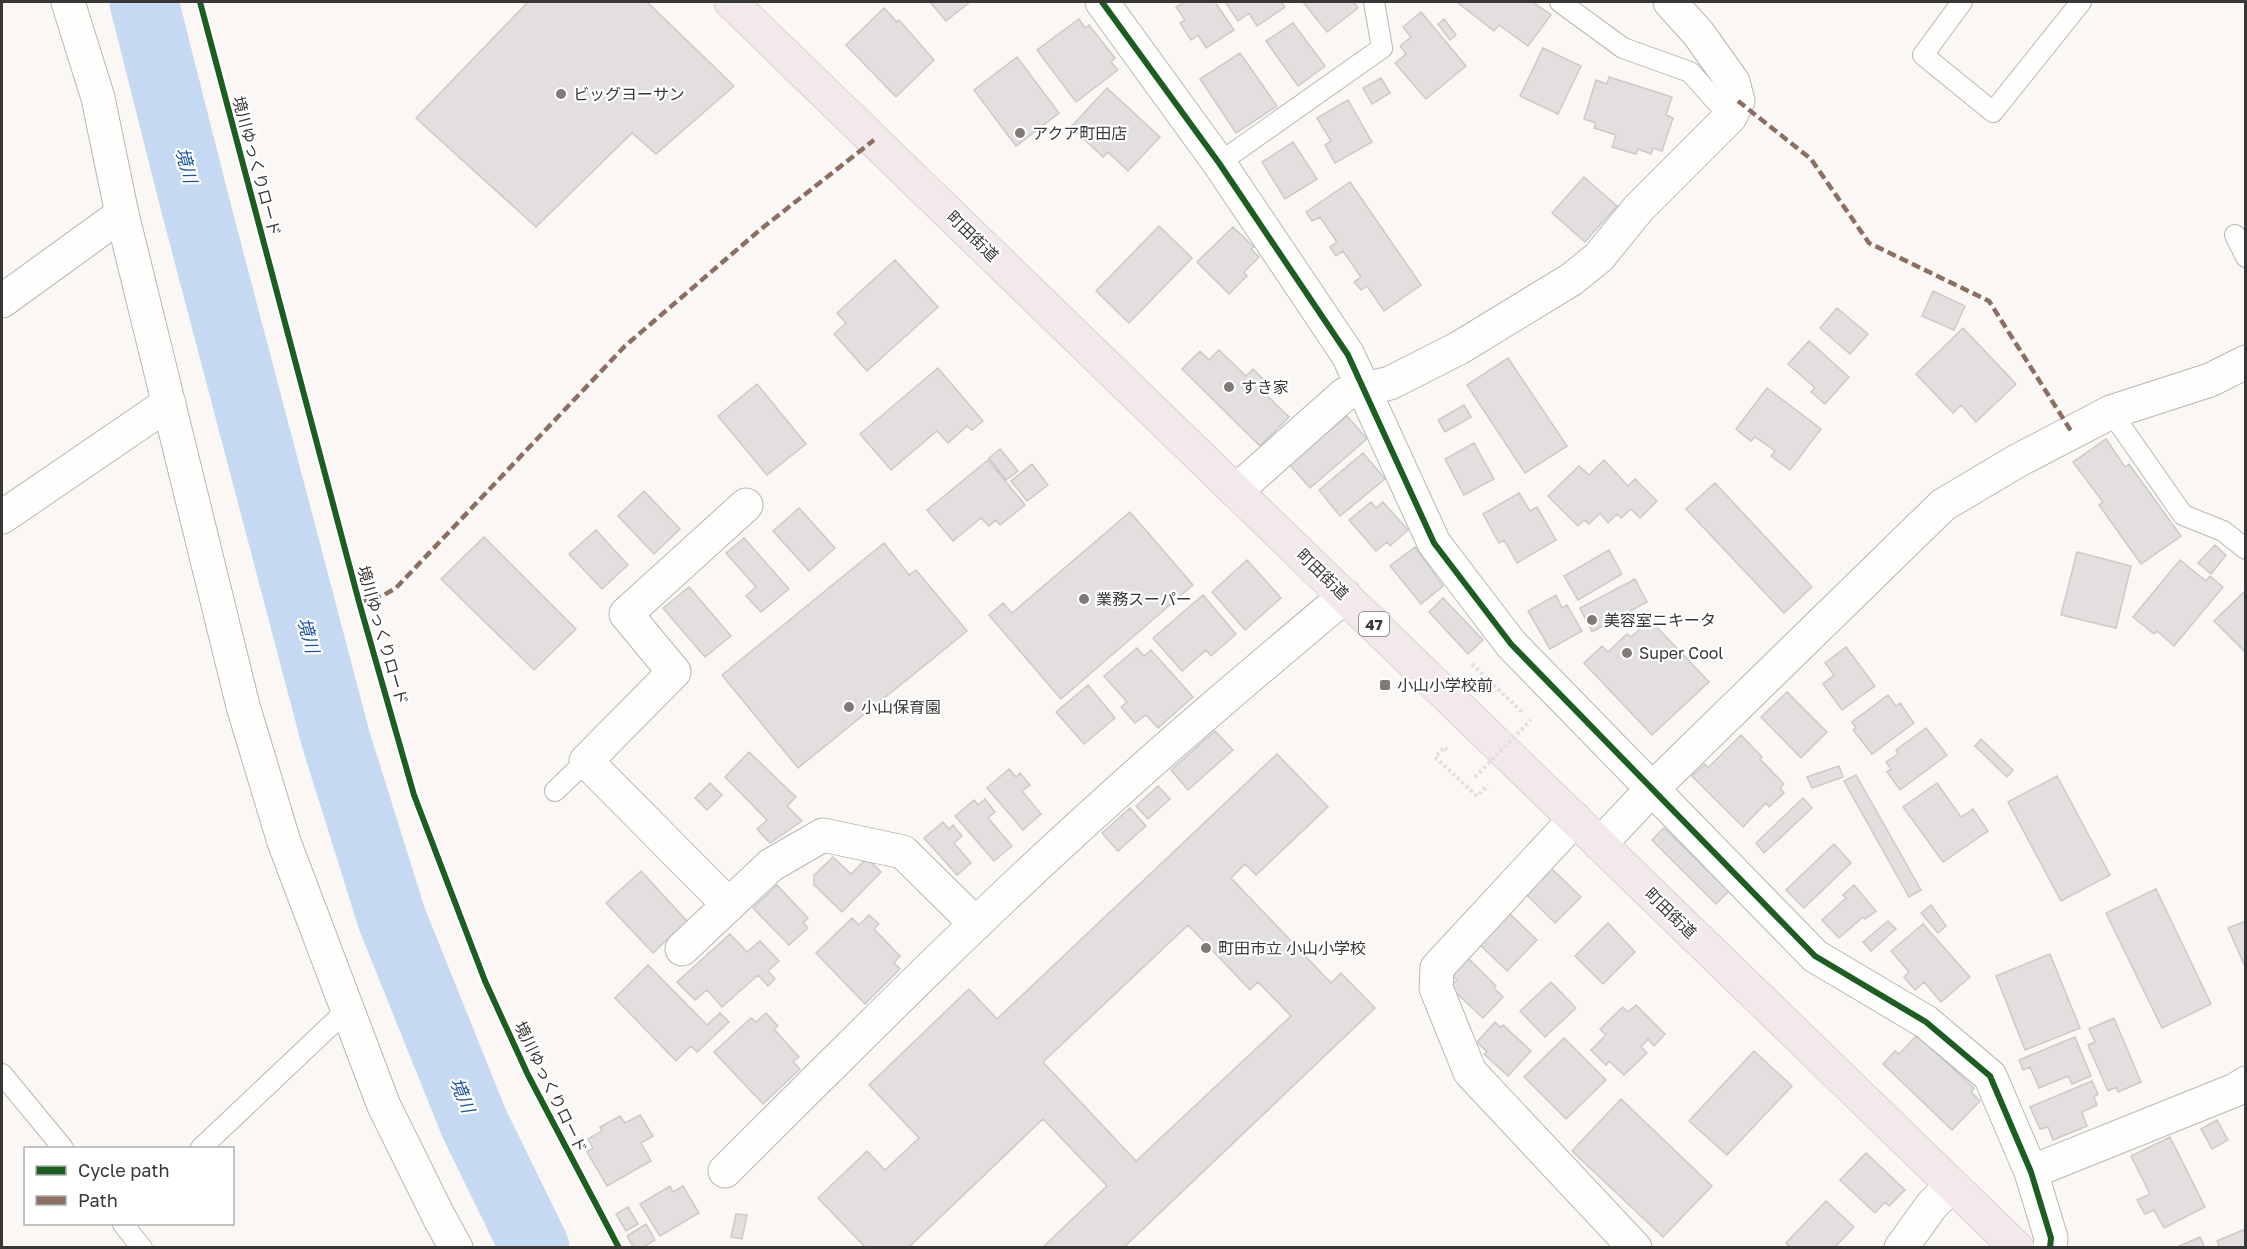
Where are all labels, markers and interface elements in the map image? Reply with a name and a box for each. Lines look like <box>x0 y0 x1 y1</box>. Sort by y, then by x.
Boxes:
place label: ビッグヨーサン <box>573 84 685 104</box>
marker: ビッグヨーサン <box>554 87 568 101</box>
street label: 境川ゆっくりロード <box>229 94 285 238</box>
place label: アクア町田店 <box>1032 123 1127 143</box>
marker: アクア町田店 <box>1013 126 1027 140</box>
water label: 境川 <box>172 145 203 187</box>
street label: 町田街道 <box>943 207 1003 265</box>
place label: すき家 <box>1241 377 1289 397</box>
marker: すき家 <box>1222 380 1236 394</box>
street label: 町田街道 <box>1293 545 1353 603</box>
street label: 境川ゆっくりロード <box>354 563 412 707</box>
place label: 業務スーパー <box>1096 589 1192 609</box>
marker: 業務スーパー <box>1077 592 1091 606</box>
place label: 美容室ニキータ <box>1604 610 1716 630</box>
road number: 47 <box>1359 612 1389 636</box>
marker: 美容室ニキータ <box>1585 613 1599 627</box>
water label: 境川 <box>294 615 325 657</box>
place label: Super Cool <box>1639 643 1723 663</box>
marker: Super Cool <box>1620 646 1634 660</box>
place label: 小山小学校前 <box>1397 675 1493 695</box>
marker: 小山小学校前 <box>1378 678 1392 692</box>
place label: 小山保育園 <box>861 697 941 717</box>
marker: 小山保育園 <box>842 700 856 714</box>
street label: 町田街道 <box>1641 884 1701 942</box>
place label: 町田市立 小山小学校 <box>1218 938 1366 958</box>
marker: 町田市立 小山小学校 <box>1199 941 1213 955</box>
street label: 境川ゆっくりロード <box>510 1018 592 1156</box>
water label: 境川 <box>446 1074 481 1118</box>
legend <box>24 1147 234 1225</box>
text: Cycle path <box>78 1159 170 1181</box>
text: Path <box>78 1189 118 1211</box>

